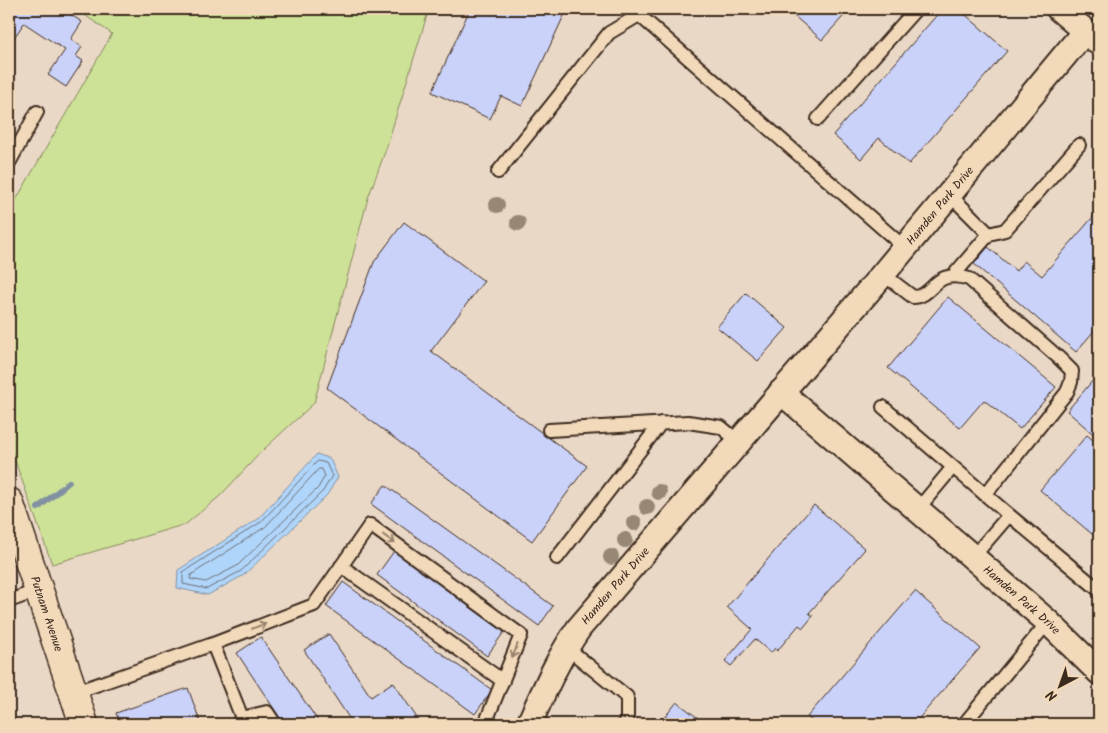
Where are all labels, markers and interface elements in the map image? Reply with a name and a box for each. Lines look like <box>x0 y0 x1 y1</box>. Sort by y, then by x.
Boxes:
street label: Hamden Park Drive <box>902 162 979 249</box>
one-way arrow <box>382 533 395 544</box>
street label: Hamden Park Drive <box>577 542 655 629</box>
street label: Hamden Park Drive <box>978 561 1065 640</box>
street label: Putnam Avenue <box>25 574 68 655</box>
one-way arrow <box>251 621 266 631</box>
one-way arrow <box>510 643 519 658</box>
north arrow <box>1036 660 1086 710</box>
text: N <box>1041 684 1063 706</box>

